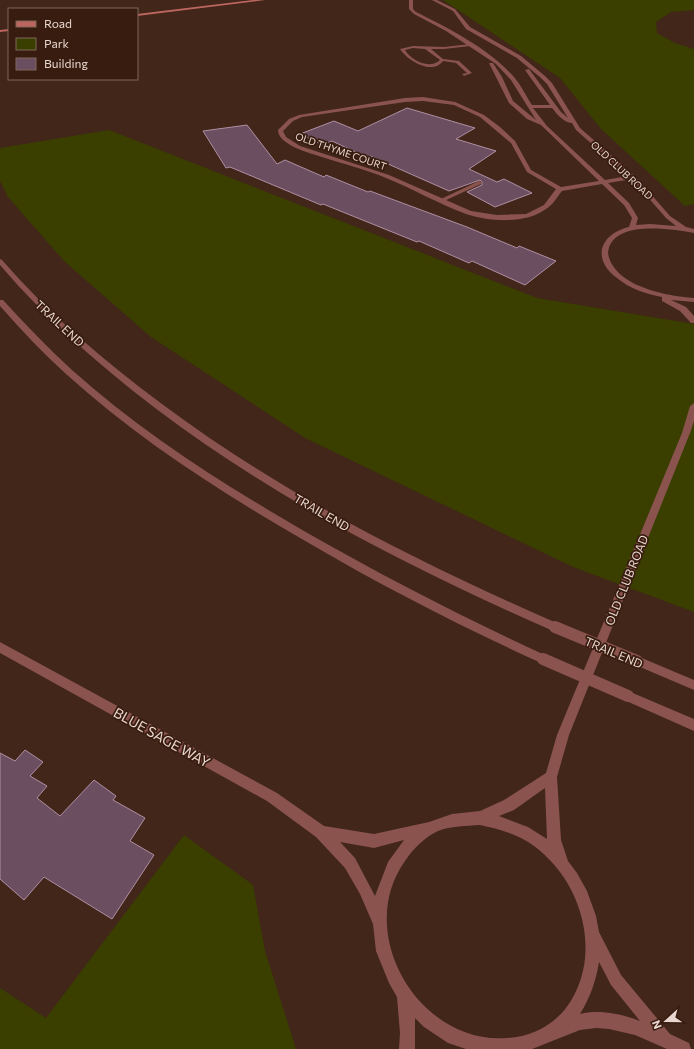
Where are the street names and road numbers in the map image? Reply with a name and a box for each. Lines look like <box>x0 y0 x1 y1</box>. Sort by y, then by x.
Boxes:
street label: OLD THYME COURT <box>294 130 389 172</box>
street label: OLD CLUB ROAD <box>589 138 655 202</box>
street label: TRAIL END <box>33 297 87 349</box>
street label: TRAIL END <box>292 491 352 534</box>
street label: OLD CLUB ROAD <box>602 533 651 627</box>
street label: TRAIL END <box>583 634 645 671</box>
street label: BLUE SAGE WAY <box>111 703 213 771</box>

